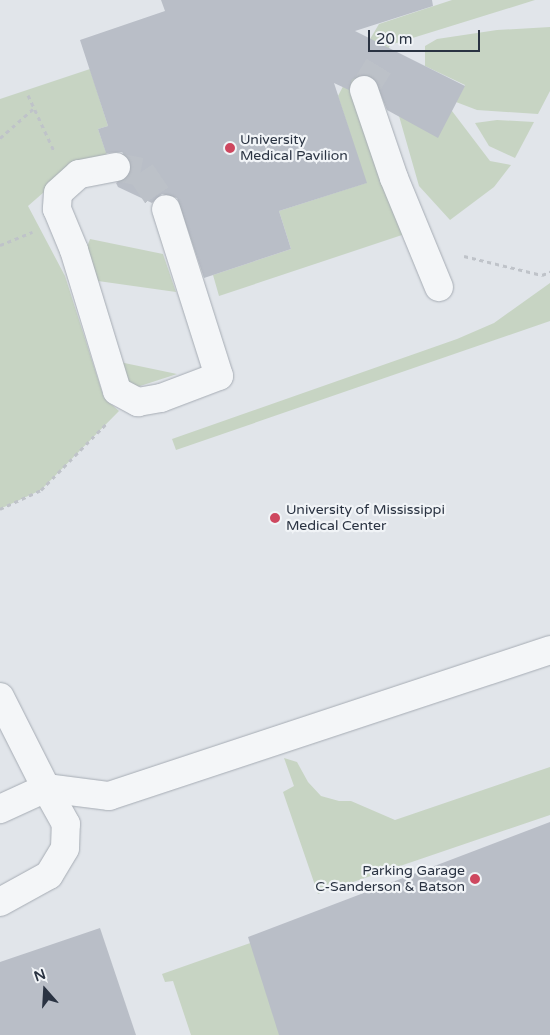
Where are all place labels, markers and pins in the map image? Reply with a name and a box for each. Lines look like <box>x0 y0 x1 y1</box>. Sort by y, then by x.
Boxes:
place label: University Medical Pavilion <box>240 132 348 164</box>
marker: University Medical Pavilion <box>224 142 236 154</box>
place label: University of Mississippi Medical Center <box>286 502 445 534</box>
marker: University of Mississippi Medical Center <box>268 511 282 525</box>
place label: Parking Garage C-Sanderson & Batson <box>315 863 465 896</box>
marker: Parking Garage C-Sanderson & Batson <box>469 873 481 885</box>

